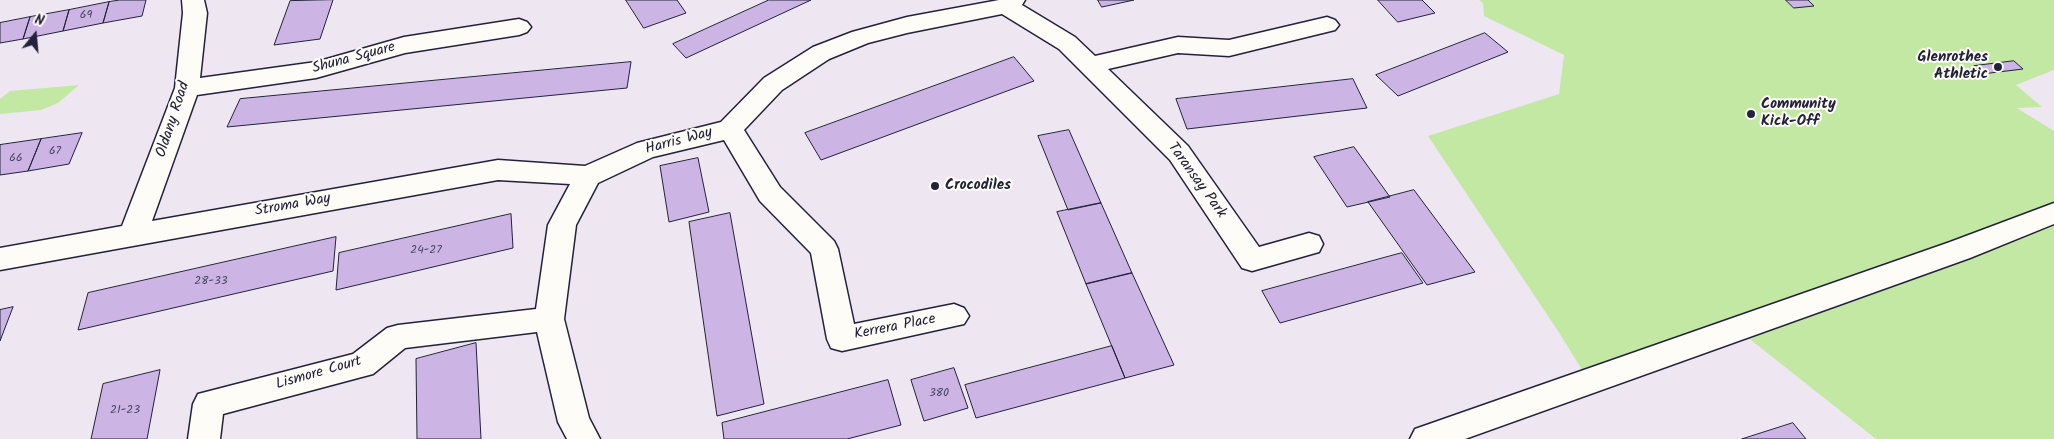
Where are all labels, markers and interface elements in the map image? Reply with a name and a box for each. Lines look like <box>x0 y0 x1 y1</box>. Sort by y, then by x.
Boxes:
text: N <box>32 9 47 32</box>
house number: 69 <box>80 9 92 23</box>
north arrow <box>10 10 60 60</box>
street label: Shuna Square <box>310 39 398 79</box>
place label: Glenrothes Athletic <box>1918 49 1988 84</box>
marker: Glenrothes Athletic <box>1992 61 2004 73</box>
street label: Oldany Road <box>153 80 195 160</box>
place label: Community Kick-Off <box>1761 96 1836 131</box>
marker: Community Kick-Off <box>1745 108 1757 120</box>
street label: Harris Way <box>643 124 715 160</box>
street label: Taransay Park <box>1163 140 1229 222</box>
house number: 67 <box>49 145 61 159</box>
house number: 66 <box>9 152 23 166</box>
place label: Crocodiles <box>945 177 1011 195</box>
marker: Crocodiles <box>929 180 941 192</box>
street label: Stroma Way <box>254 191 332 221</box>
house number: 24-27 <box>410 244 442 258</box>
house number: 28-33 <box>194 275 228 289</box>
street label: Kerrera Place <box>853 311 937 345</box>
street label: Lismore Court <box>274 353 364 395</box>
house number: 380 <box>929 387 949 401</box>
house number: 21-23 <box>110 404 140 418</box>

